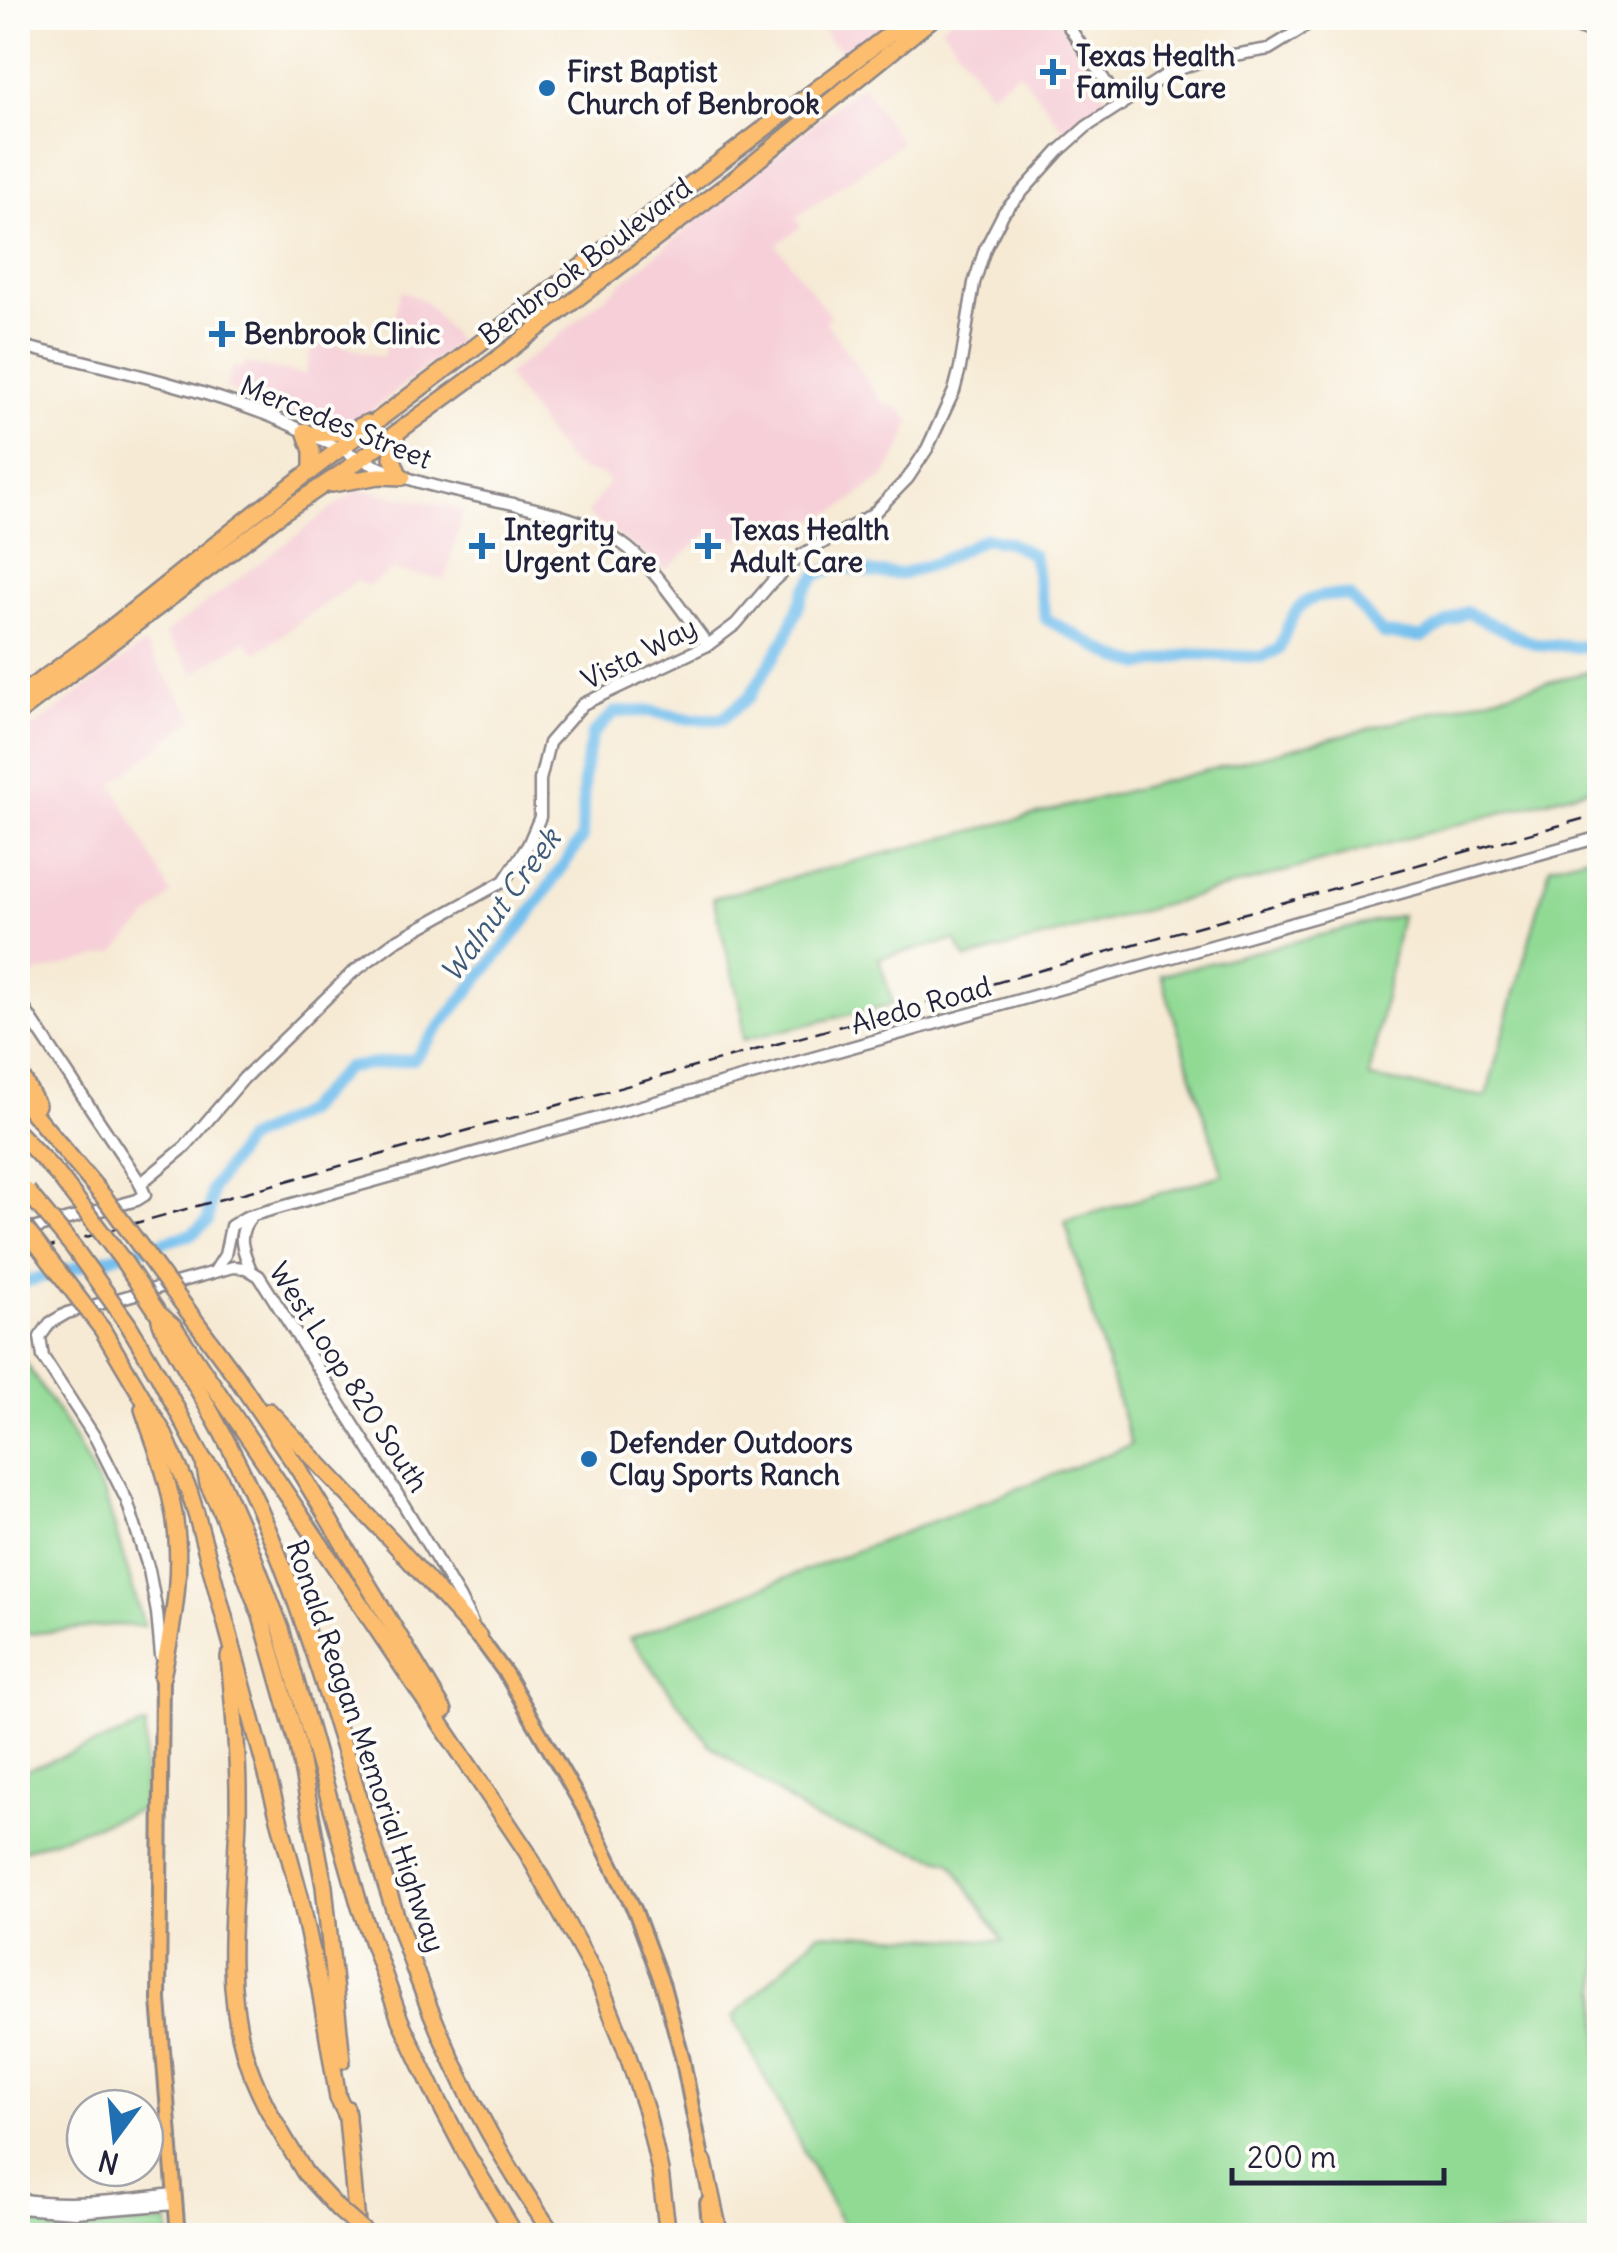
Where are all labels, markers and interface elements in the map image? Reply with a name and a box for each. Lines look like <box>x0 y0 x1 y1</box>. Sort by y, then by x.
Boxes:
place label: Texas Health Family Care <box>1076 38 1235 106</box>
place label: First Baptist Church of Benbrook <box>567 54 819 122</box>
marker: Texas Health Family Care <box>1040 59 1066 85</box>
marker: First Baptist Church of Benbrook <box>536 77 558 99</box>
street label: Benbrook Boulevard <box>471 169 699 353</box>
place label: Benbrook Clinic <box>244 316 440 352</box>
marker: Benbrook Clinic <box>209 321 235 347</box>
street label: Mercedes Street <box>235 367 437 477</box>
place label: Integrity Urgent Care <box>504 512 657 580</box>
place label: Texas Health Adult Care <box>730 512 889 580</box>
marker: Integrity Urgent Care <box>469 533 495 559</box>
marker: Texas Health Adult Care <box>695 533 721 559</box>
street label: Vista Way <box>575 609 703 697</box>
water label: Walnut Creek <box>432 819 569 989</box>
street label: Aledo Road <box>847 968 995 1042</box>
street label: West Loop 820 South <box>261 1255 437 1499</box>
place label: Defender Outdoors Clay Sports Ranch <box>609 1425 853 1493</box>
marker: Defender Outdoors Clay Sports Ranch <box>578 1448 600 1470</box>
street label: Ronald Reagan Memorial Highway <box>278 1535 454 1957</box>
north arrow <box>65 2088 165 2188</box>
scale bar <box>1232 2123 1444 2185</box>
text: 200 m <box>1247 2138 1336 2176</box>
text: N <box>95 2142 123 2182</box>

